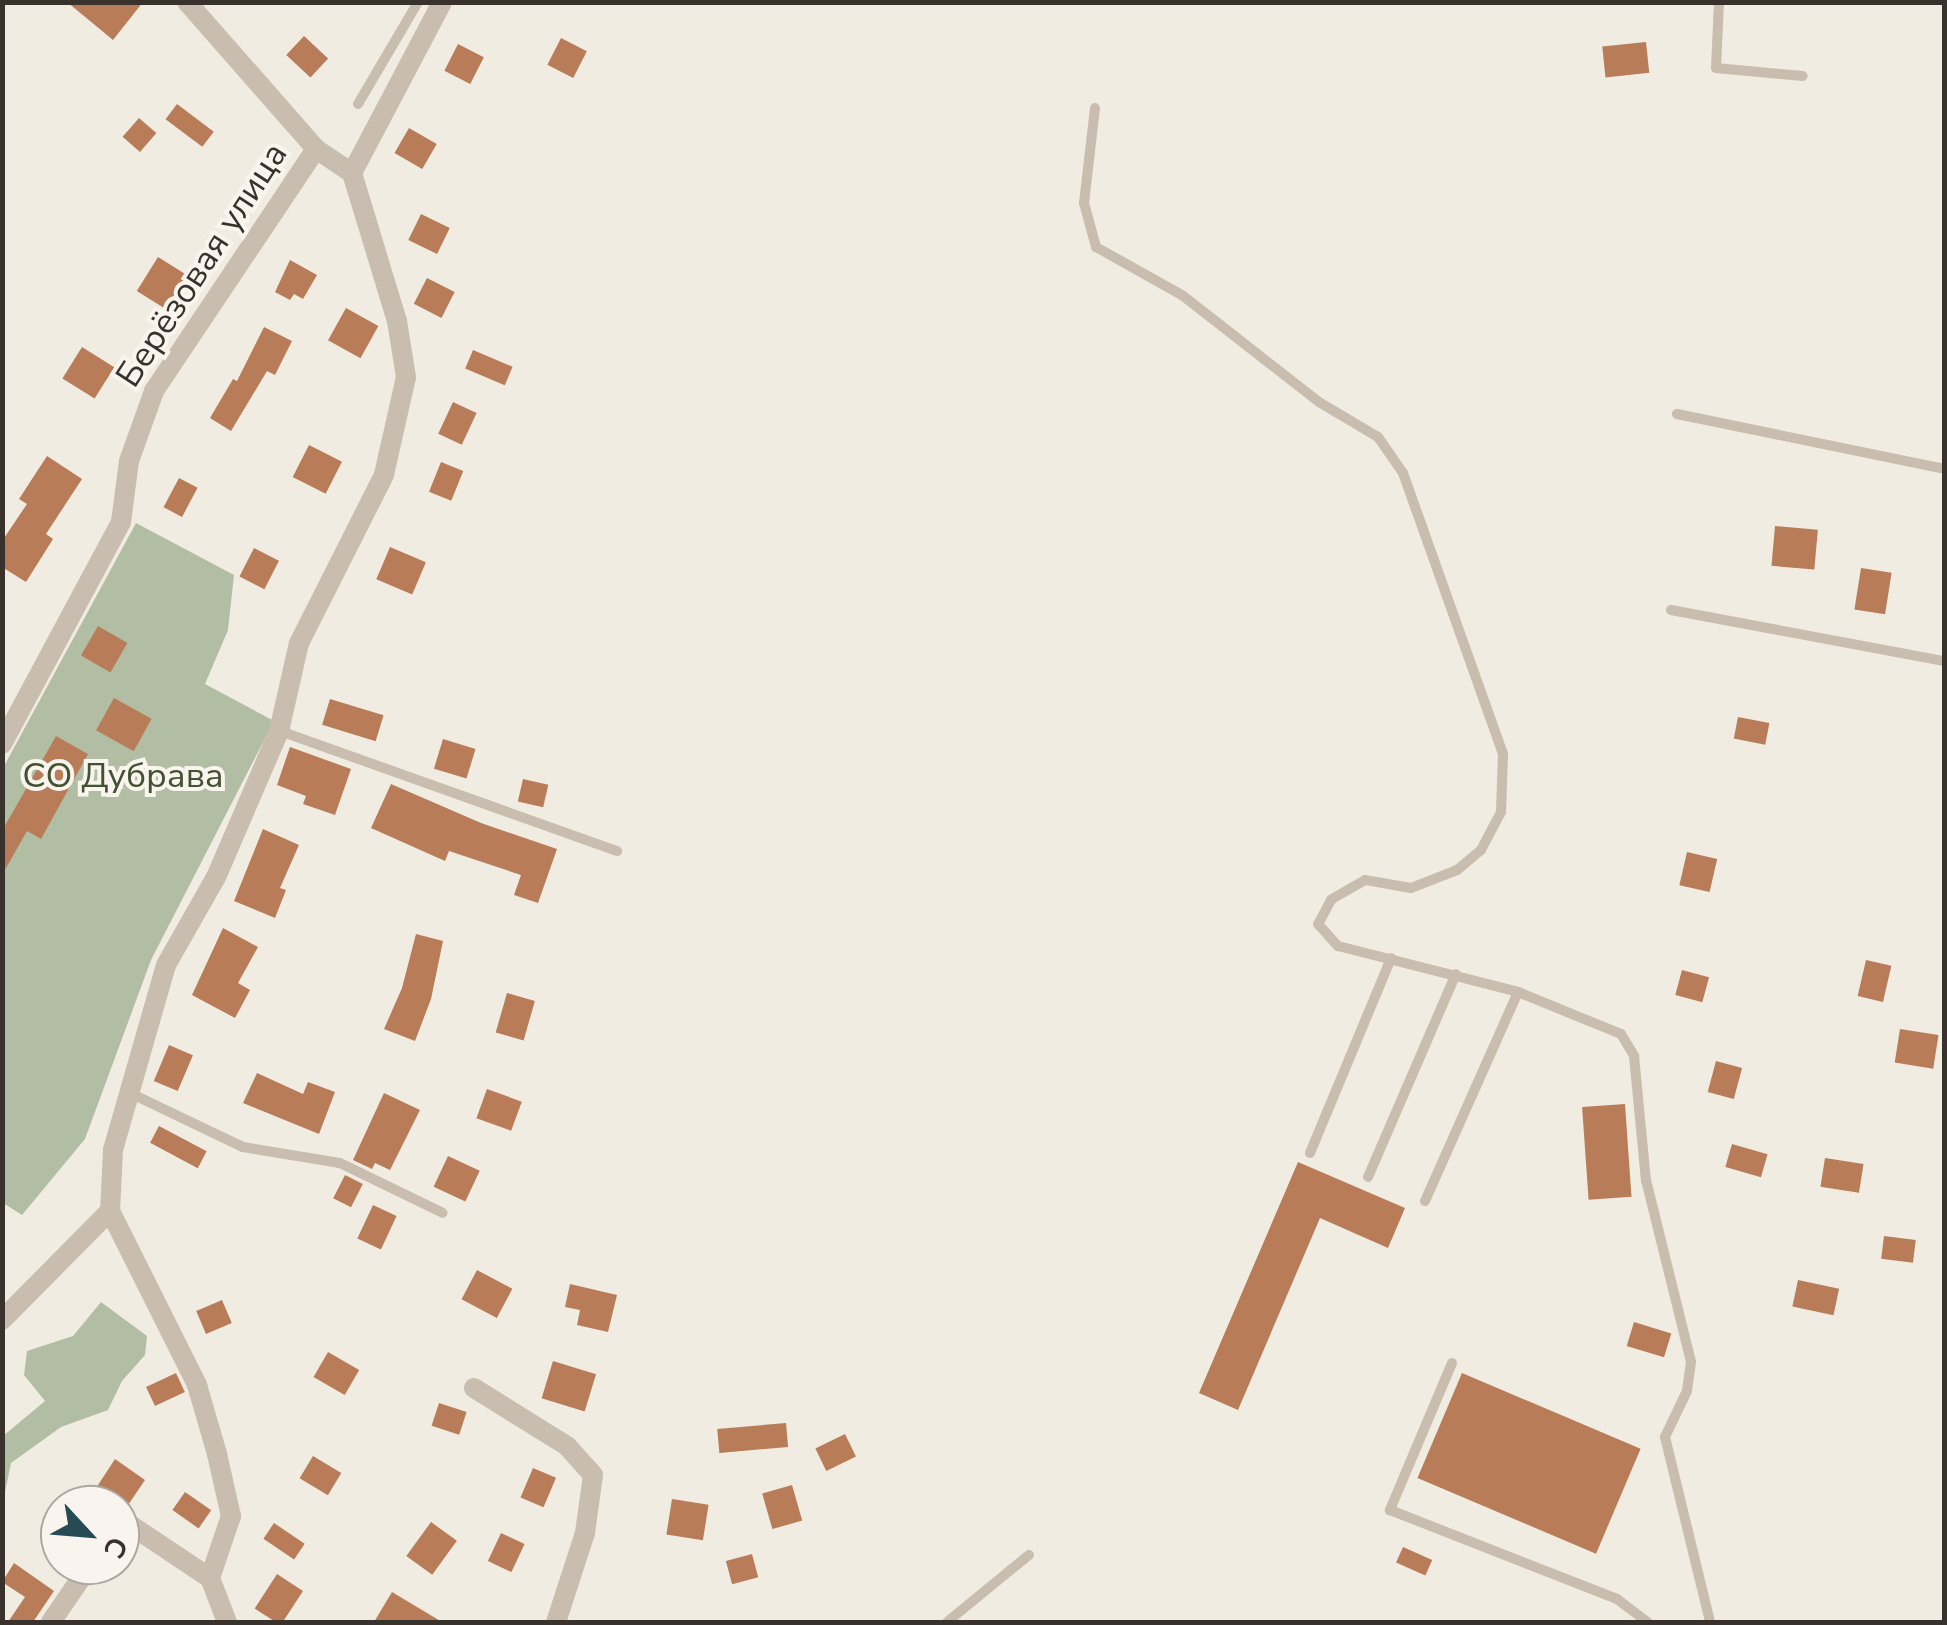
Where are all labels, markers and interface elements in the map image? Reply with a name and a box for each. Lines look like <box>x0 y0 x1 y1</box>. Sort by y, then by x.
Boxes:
street label: Берёзовая улица <box>107 135 297 395</box>
park label: СО Дубрава <box>22 755 224 797</box>
north arrow <box>40 1485 140 1585</box>
text: С <box>94 1530 136 1564</box>

